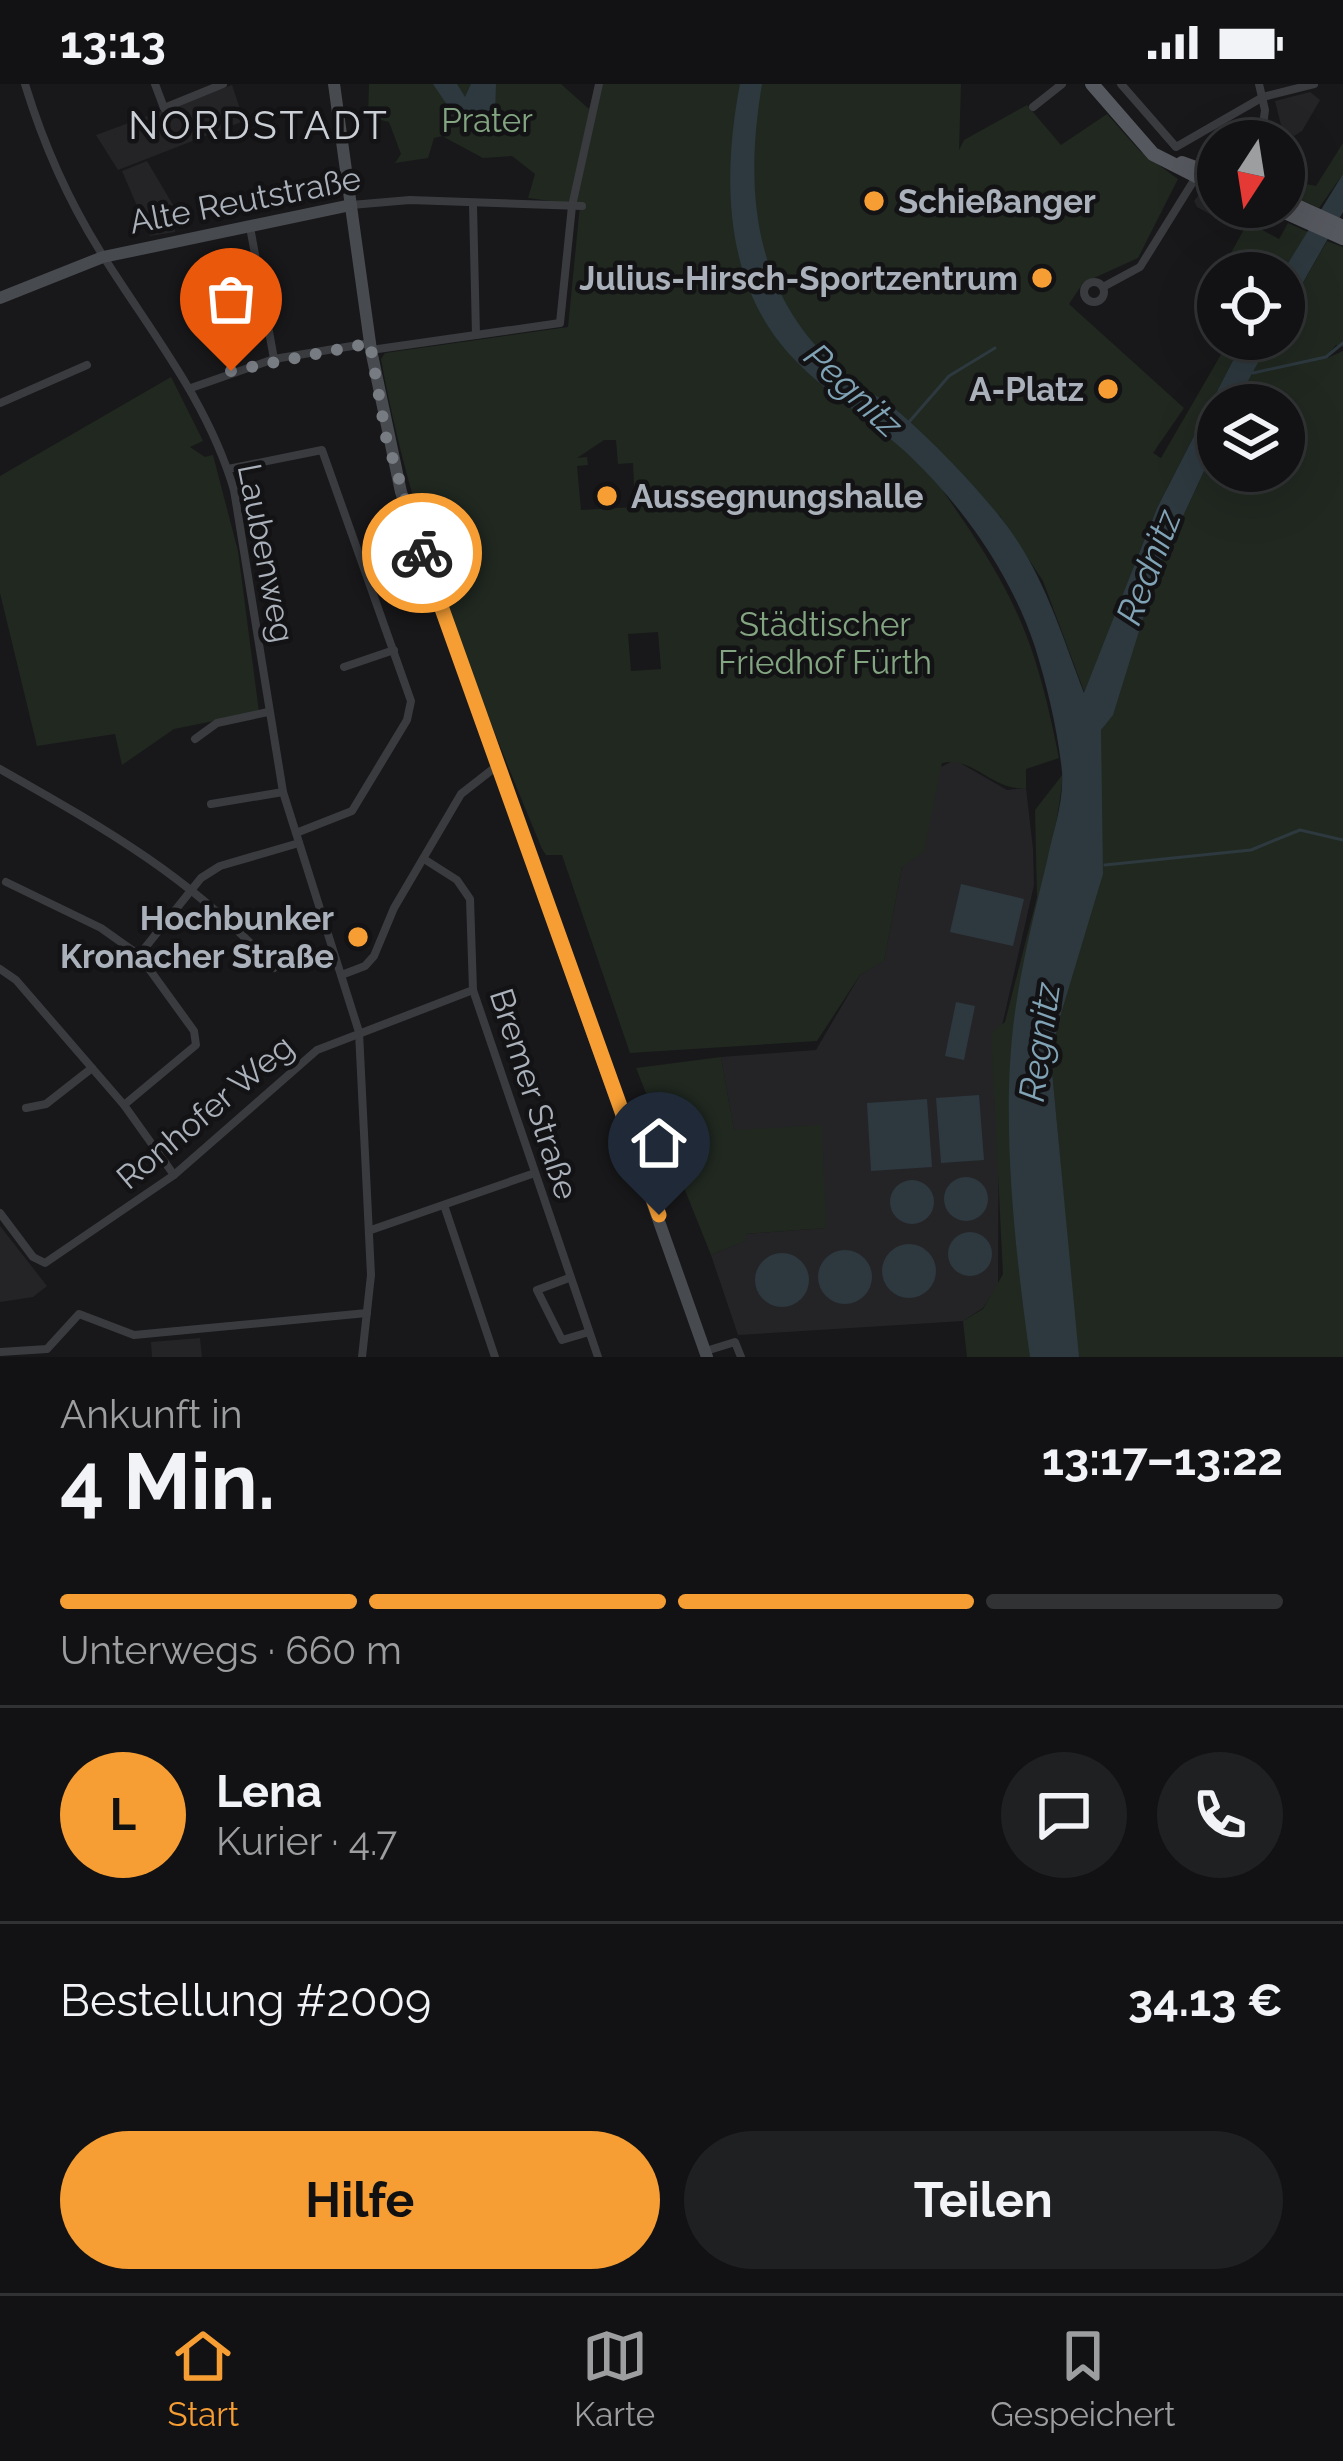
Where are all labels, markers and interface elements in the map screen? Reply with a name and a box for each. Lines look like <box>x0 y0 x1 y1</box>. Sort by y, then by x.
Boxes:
text: 13:13 <box>60 16 166 69</box>
park label: Prater <box>441 101 533 140</box>
district label: NORDSTADT <box>128 102 390 148</box>
north arrow <box>1197 120 1305 228</box>
map controls <box>1197 120 1305 492</box>
street label: Alte Reutstraße <box>126 158 364 242</box>
place label: Schießanger <box>898 182 1096 221</box>
marker: Schießanger <box>861 188 887 214</box>
pin <box>180 248 282 371</box>
button: locate <box>1197 252 1305 360</box>
place label: Julius-Hirsch-Sportzentrum <box>579 259 1018 298</box>
marker: Julius-Hirsch-Sportzentrum <box>1029 265 1055 291</box>
icon: bag <box>198 266 264 332</box>
water label: Pegnitz <box>796 334 912 446</box>
place label: A-Platz <box>969 370 1084 409</box>
marker: A-Platz <box>1095 376 1121 402</box>
button: layers <box>1197 384 1305 492</box>
street label: Laubenweg <box>230 460 302 646</box>
place label: Aussegnungshalle <box>631 477 924 516</box>
marker: Aussegnungshalle <box>594 483 620 509</box>
courier <box>362 493 482 613</box>
water label: Rednitz <box>1107 503 1189 630</box>
icon: bike <box>389 520 455 586</box>
park label: Städtischer Friedhof Fürth <box>718 605 932 682</box>
place label: Hochbunker Kronacher Straße <box>60 899 334 976</box>
marker: Hochbunker Kronacher Straße <box>345 924 371 950</box>
water label: Regnitz <box>1010 979 1068 1104</box>
street label: Bremer Straße <box>482 984 586 1204</box>
street label: Ronhofer Weg <box>109 1027 301 1197</box>
pin <box>608 1092 710 1215</box>
icon: home <box>626 1110 692 1176</box>
text: Ankunft in <box>60 1391 243 1437</box>
text: 13:17–13:22 <box>1042 1433 1283 1486</box>
text: 4 Min. <box>60 1436 275 1527</box>
text: Unterwegs · 660 m <box>60 1627 402 1673</box>
button: chat <box>1001 1752 1127 1878</box>
button: phone <box>1157 1752 1283 1878</box>
text: Lena <box>216 1765 322 1818</box>
text: L <box>110 1788 136 1841</box>
text: Kurier · 4.7 <box>216 1818 397 1864</box>
text: Bestellung #2009 <box>60 1974 431 2027</box>
text: 34.13 € <box>1128 1974 1283 2027</box>
button: Hilfe <box>60 2131 660 2269</box>
button: Teilen <box>684 2131 1283 2269</box>
tab: Start <box>168 2323 239 2434</box>
tab: Karte <box>574 2323 655 2434</box>
tab: Gespeichert <box>990 2323 1175 2434</box>

